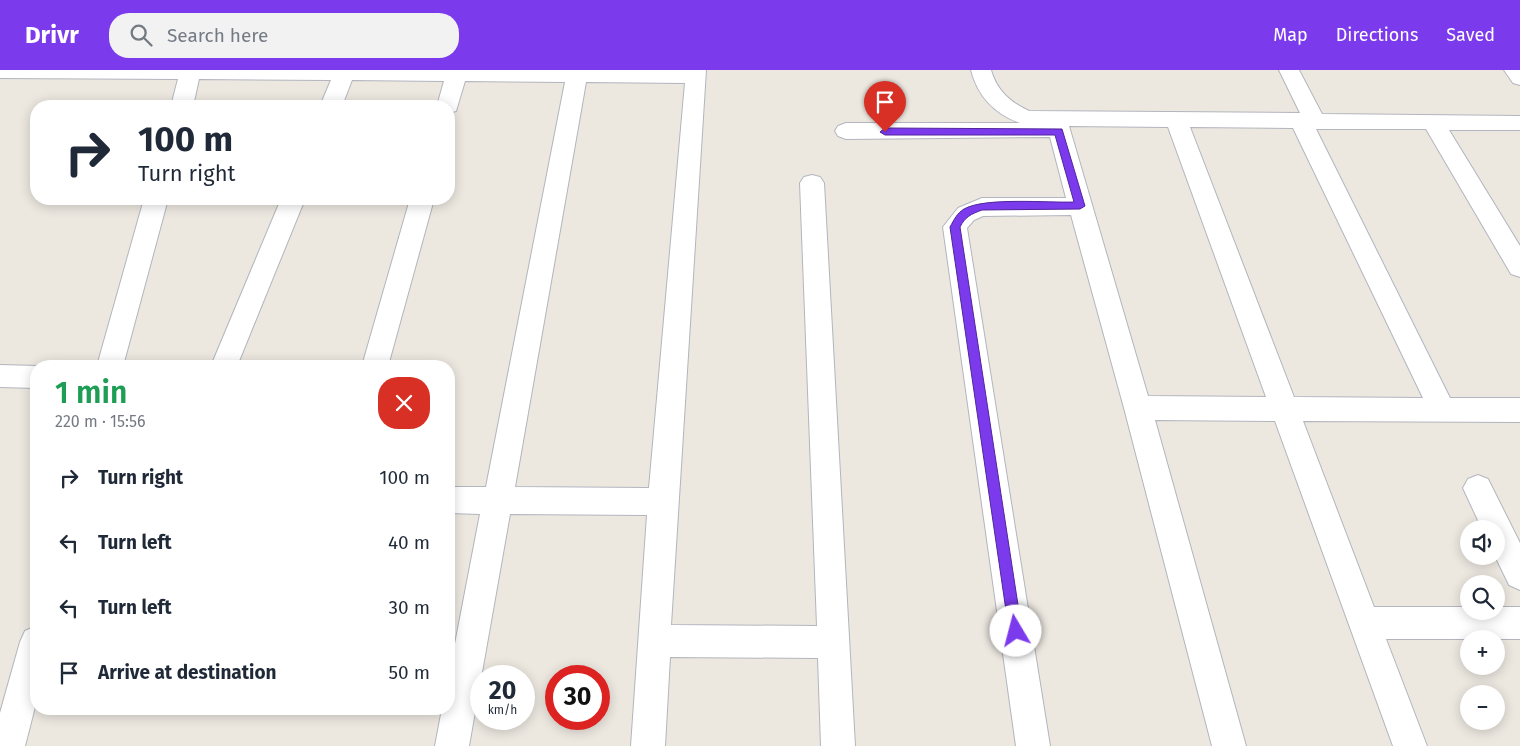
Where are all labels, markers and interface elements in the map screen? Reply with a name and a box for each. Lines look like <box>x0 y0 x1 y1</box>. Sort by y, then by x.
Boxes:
search box <box>109 13 459 58</box>
text: Drivr <box>25 21 79 49</box>
icon: search <box>127 21 155 49</box>
text: Search here <box>167 24 268 47</box>
text: Map <box>1273 24 1308 46</box>
text: Directions <box>1336 24 1418 46</box>
text: Saved <box>1446 24 1495 46</box>
pin <box>864 81 906 132</box>
icon: arrive <box>871 88 899 116</box>
text: 100 m <box>138 118 233 160</box>
icon: right <box>55 120 120 185</box>
text: Turn right <box>138 160 235 187</box>
text: 1 min <box>55 375 127 411</box>
button: close <box>378 377 430 429</box>
text: 220 m · 15:56 <box>55 412 145 431</box>
icon: right <box>55 464 83 492</box>
text: Turn right <box>98 466 183 489</box>
text: 100 m <box>379 466 430 489</box>
map controls <box>1460 520 1505 730</box>
button: sound <box>1460 520 1505 565</box>
icon: left <box>55 529 83 557</box>
text: Turn left <box>98 531 172 554</box>
text: 40 m <box>388 531 430 554</box>
button: search <box>1460 575 1505 620</box>
icon: left <box>55 594 83 622</box>
text: Turn left <box>98 596 172 619</box>
text: 30 m <box>389 596 430 619</box>
position arrow <box>989 604 1041 656</box>
button: + <box>1460 630 1505 675</box>
icon: arrive <box>55 659 83 687</box>
text: Arrive at destination <box>98 661 277 684</box>
text: 50 m <box>389 661 430 684</box>
speed limit sign: 30 <box>545 665 610 730</box>
text: 20 <box>489 676 516 706</box>
button: − <box>1460 685 1505 730</box>
text: km/h <box>488 703 517 717</box>

